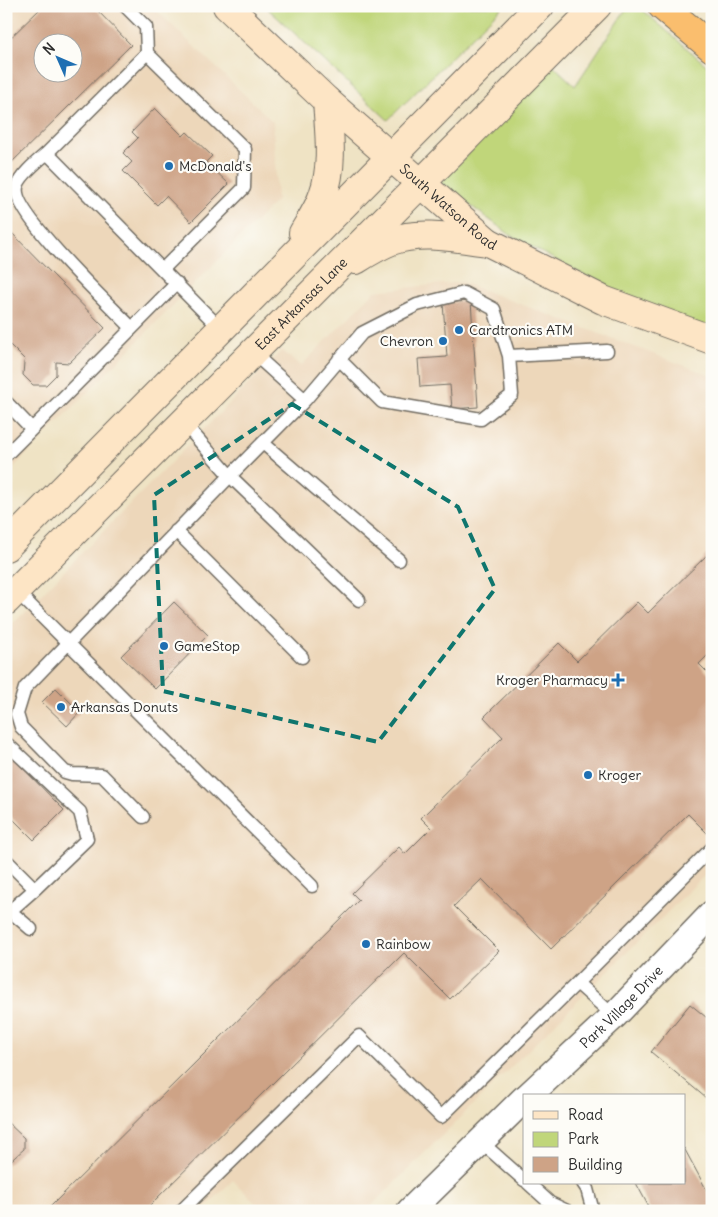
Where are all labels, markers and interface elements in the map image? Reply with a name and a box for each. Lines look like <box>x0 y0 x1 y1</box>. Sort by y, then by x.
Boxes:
north arrow <box>32 32 82 82</box>
text: N <box>39 39 59 59</box>
place label: McDonald's <box>179 157 252 175</box>
marker: McDonald's <box>163 160 175 172</box>
street label: South Watson Road <box>396 160 500 254</box>
street label: East Arkansas Lane <box>251 254 351 354</box>
place label: Cardtronics ATM <box>469 321 573 339</box>
marker: Cardtronics ATM <box>453 324 465 336</box>
place label: Chevron <box>380 332 433 350</box>
marker: Chevron <box>437 335 449 347</box>
place label: GameStop <box>174 637 240 655</box>
marker: GameStop <box>158 640 170 652</box>
place label: Kroger Pharmacy <box>496 671 608 689</box>
marker: Kroger Pharmacy <box>612 674 624 686</box>
place label: Arkansas Donuts <box>71 698 178 716</box>
marker: Arkansas Donuts <box>55 701 67 713</box>
place label: Kroger <box>598 766 641 784</box>
marker: Kroger <box>582 769 594 781</box>
place label: Rainbow <box>376 935 431 953</box>
marker: Rainbow <box>360 938 372 950</box>
street label: Park Village Drive <box>576 962 667 1052</box>
legend <box>523 1094 686 1184</box>
text: Road <box>568 1105 603 1124</box>
text: Park <box>568 1129 599 1148</box>
text: Building <box>568 1155 623 1174</box>

